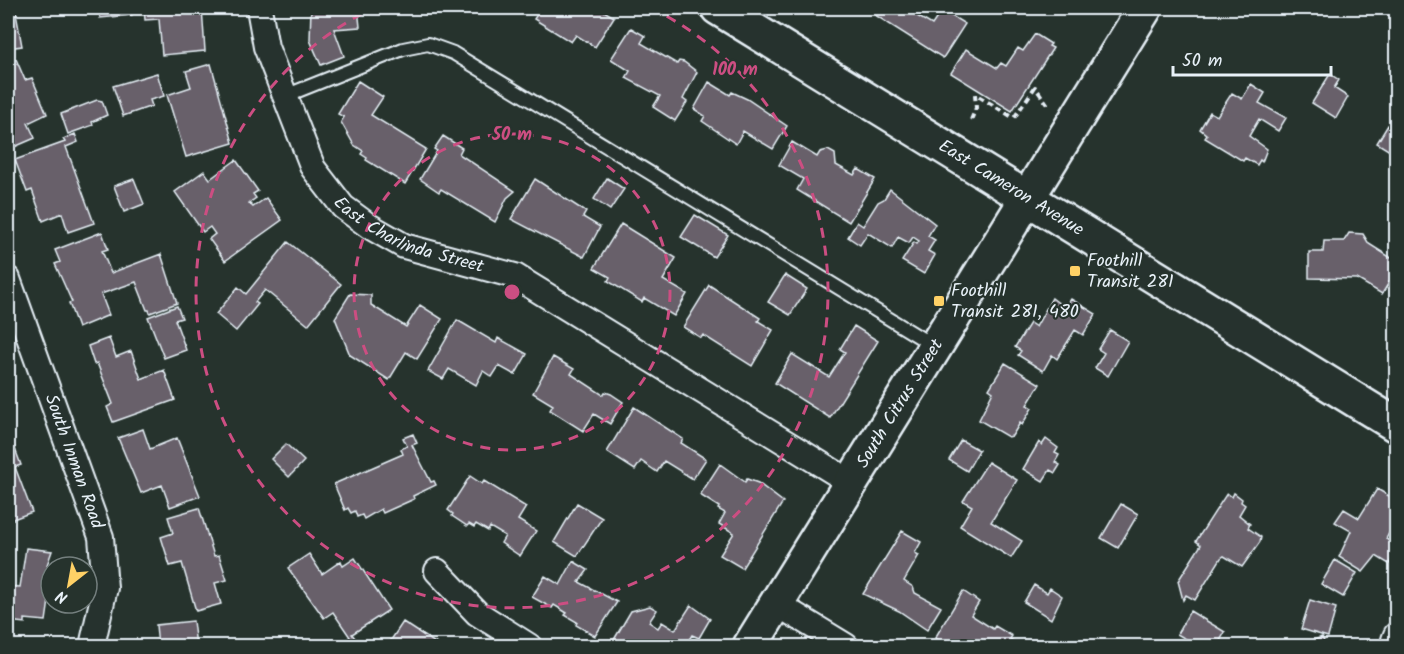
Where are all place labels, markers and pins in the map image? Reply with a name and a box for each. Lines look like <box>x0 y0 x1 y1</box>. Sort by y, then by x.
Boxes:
place label: Foothill Transit 281 <box>1087 247 1174 297</box>
marker: Foothill Transit 281 <box>1068 264 1082 278</box>
place label: Foothill Transit 281, 480 <box>951 277 1079 327</box>
centre of rings <box>502 282 522 302</box>
marker: Foothill Transit 281, 480 <box>932 294 946 308</box>

